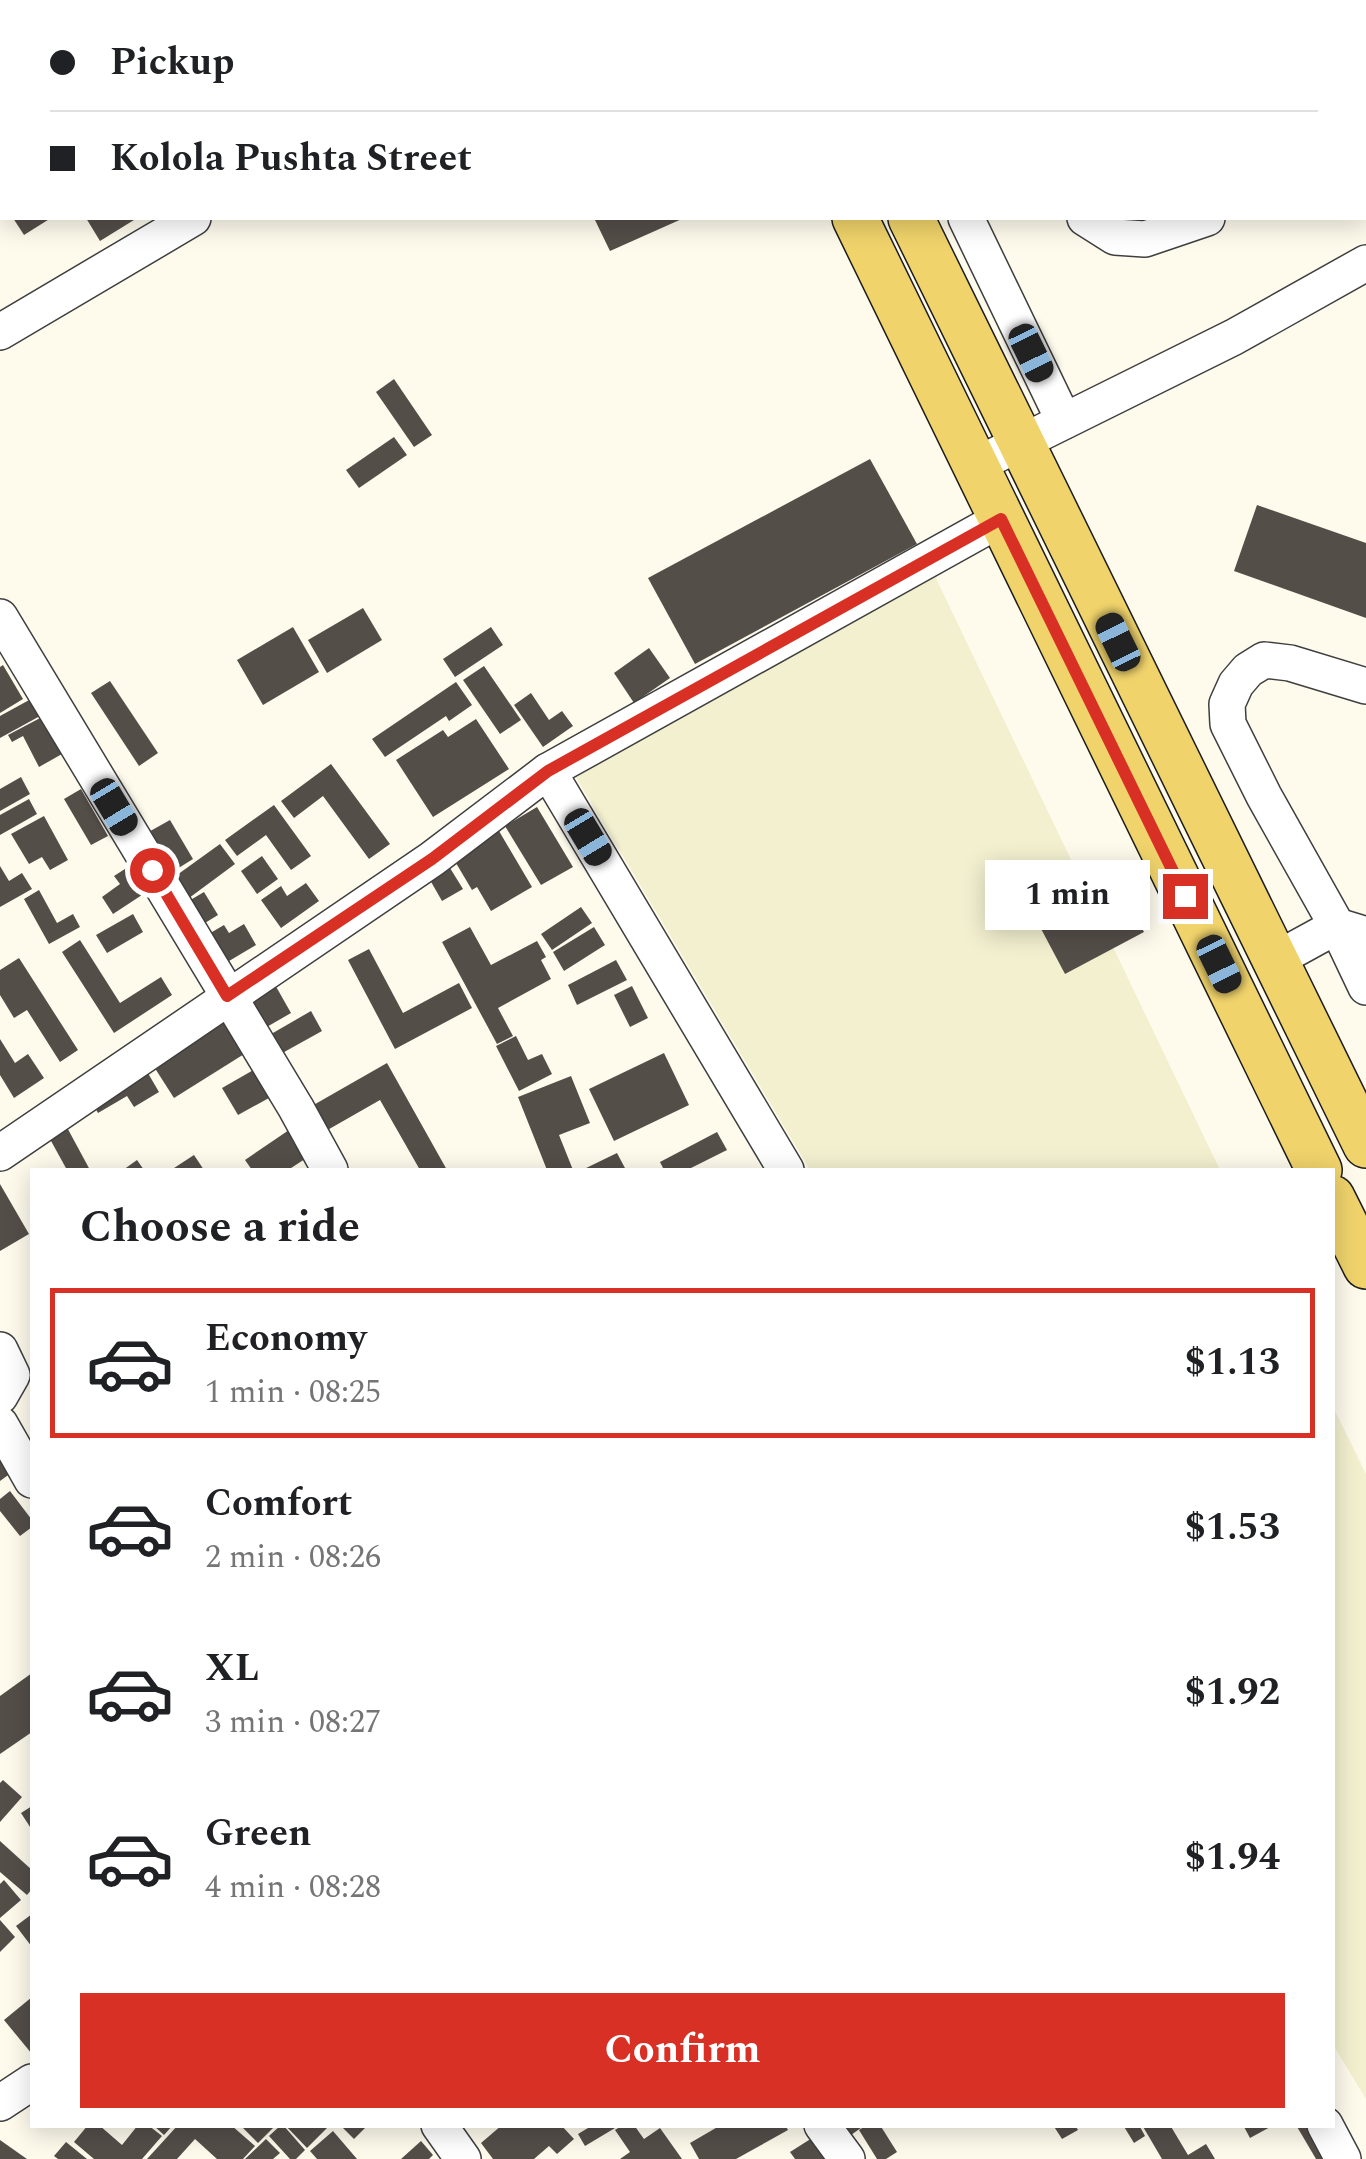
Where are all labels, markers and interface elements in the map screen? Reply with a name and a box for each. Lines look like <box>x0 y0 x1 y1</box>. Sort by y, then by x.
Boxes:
text: Pickup <box>110 34 234 92</box>
text: Kolola Pushta Street <box>110 130 472 188</box>
car <box>1004 319 1058 387</box>
car <box>1091 608 1145 676</box>
car <box>86 774 142 840</box>
car <box>560 804 616 870</box>
route start <box>130 848 175 893</box>
callout: 1 min <box>985 861 1150 931</box>
text: 1 min <box>1025 870 1110 919</box>
route end <box>1163 874 1208 919</box>
car <box>1192 930 1246 998</box>
text: Choose a ride <box>80 1193 360 1262</box>
text: Economy <box>205 1310 366 1368</box>
icon: car <box>85 1318 175 1408</box>
text: $1.13 <box>1185 1334 1280 1392</box>
text: 1 min · 08:25 <box>205 1368 381 1417</box>
text: Comfort <box>205 1475 352 1533</box>
icon: car <box>85 1483 175 1573</box>
text: $1.53 <box>1185 1499 1280 1557</box>
text: 2 min · 08:26 <box>205 1533 381 1582</box>
text: XL <box>205 1640 259 1698</box>
icon: car <box>85 1648 175 1738</box>
text: $1.92 <box>1185 1664 1280 1722</box>
text: 3 min · 08:27 <box>205 1698 381 1747</box>
text: Green <box>205 1805 312 1863</box>
icon: car <box>85 1813 175 1903</box>
text: $1.94 <box>1185 1829 1280 1887</box>
text: 4 min · 08:28 <box>205 1863 381 1912</box>
button: Confirm <box>80 1993 1285 2108</box>

